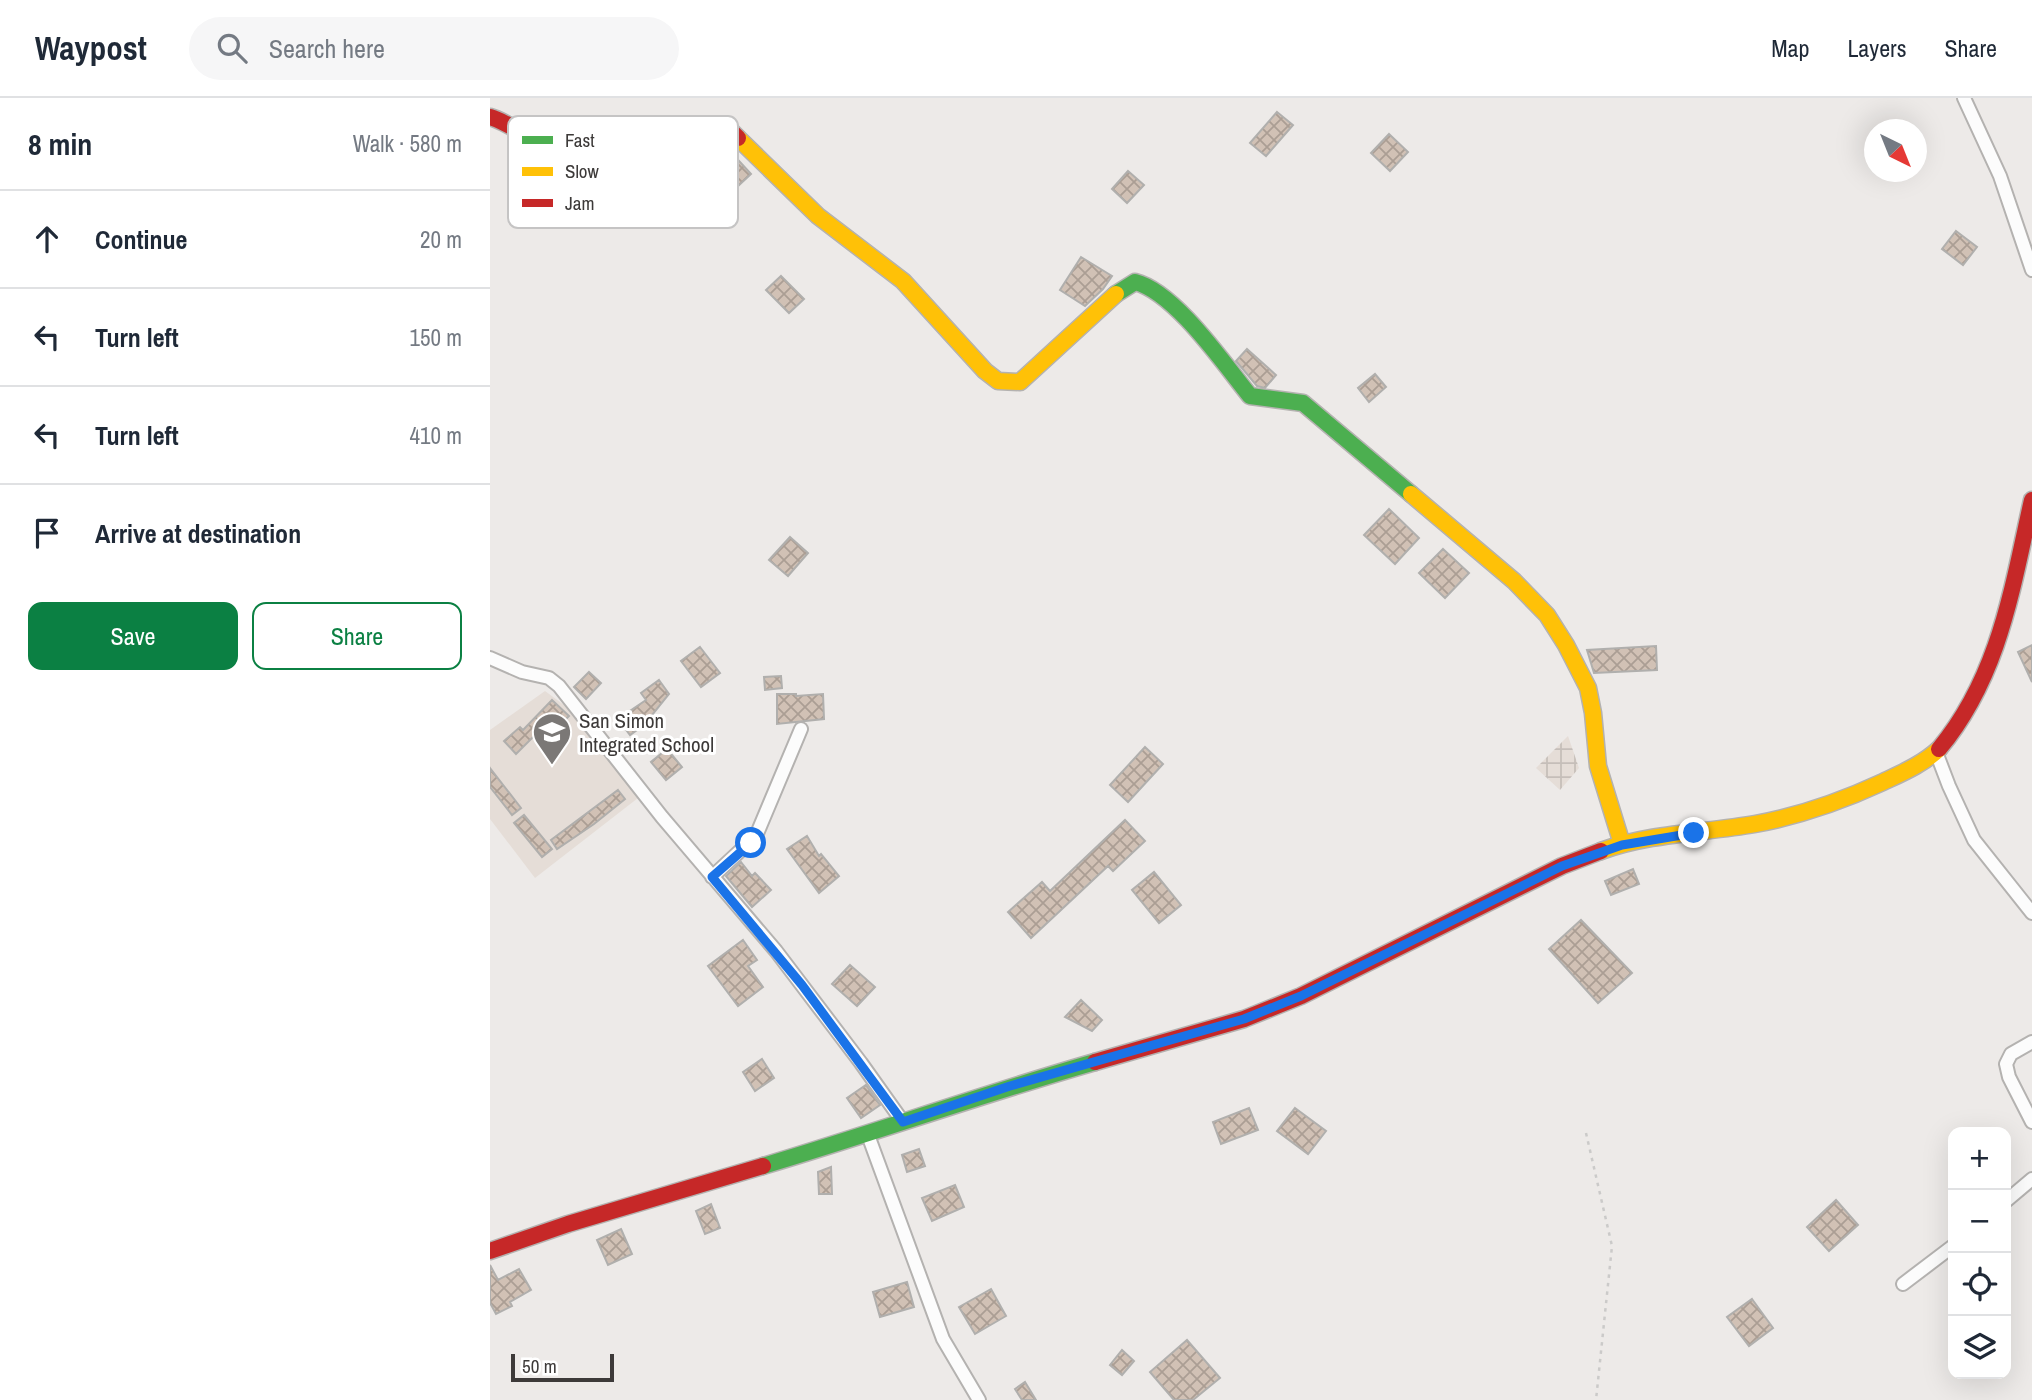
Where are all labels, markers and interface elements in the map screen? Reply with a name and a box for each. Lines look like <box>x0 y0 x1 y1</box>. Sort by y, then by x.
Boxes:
search box <box>189 17 679 80</box>
text: Waypost <box>35 26 147 70</box>
icon: search <box>213 29 251 67</box>
text: Search here <box>269 31 385 66</box>
text: Map <box>1771 32 1809 64</box>
text: Layers <box>1847 32 1906 64</box>
text: Share <box>1944 32 1997 64</box>
legend <box>508 116 738 228</box>
north arrow <box>1864 119 1927 182</box>
text: 8 min <box>28 124 92 164</box>
text: Fast <box>565 127 595 153</box>
text: Walk · 580 m <box>353 128 462 159</box>
text: Slow <box>565 158 600 184</box>
text: Jam <box>565 190 594 216</box>
icon: ahead <box>28 220 66 258</box>
text: Continue <box>95 222 187 257</box>
text: 20 m <box>420 224 462 255</box>
icon: left <box>28 318 66 356</box>
text: Turn left <box>95 320 179 355</box>
text: 150 m <box>410 322 462 353</box>
icon: left <box>28 416 66 454</box>
text: Turn left <box>95 418 179 453</box>
text: 410 m <box>410 420 462 451</box>
icon: arrive <box>28 514 66 552</box>
text: Arrive at destination <box>95 516 301 551</box>
button: Save <box>28 602 238 670</box>
button: Share <box>252 602 462 670</box>
place label: San Simon Integrated School <box>579 706 714 759</box>
school or university icon: San Simon Integrated School <box>531 711 573 766</box>
route end <box>1678 817 1709 848</box>
route start <box>735 827 766 858</box>
map controls <box>1948 1127 2011 1379</box>
button: + <box>1948 1127 2011 1190</box>
button: − <box>1948 1190 2011 1253</box>
button: locate <box>1948 1253 2011 1316</box>
button: layers <box>1948 1316 2011 1379</box>
scale bar <box>511 1351 614 1383</box>
text: 50 m <box>522 1353 557 1379</box>

